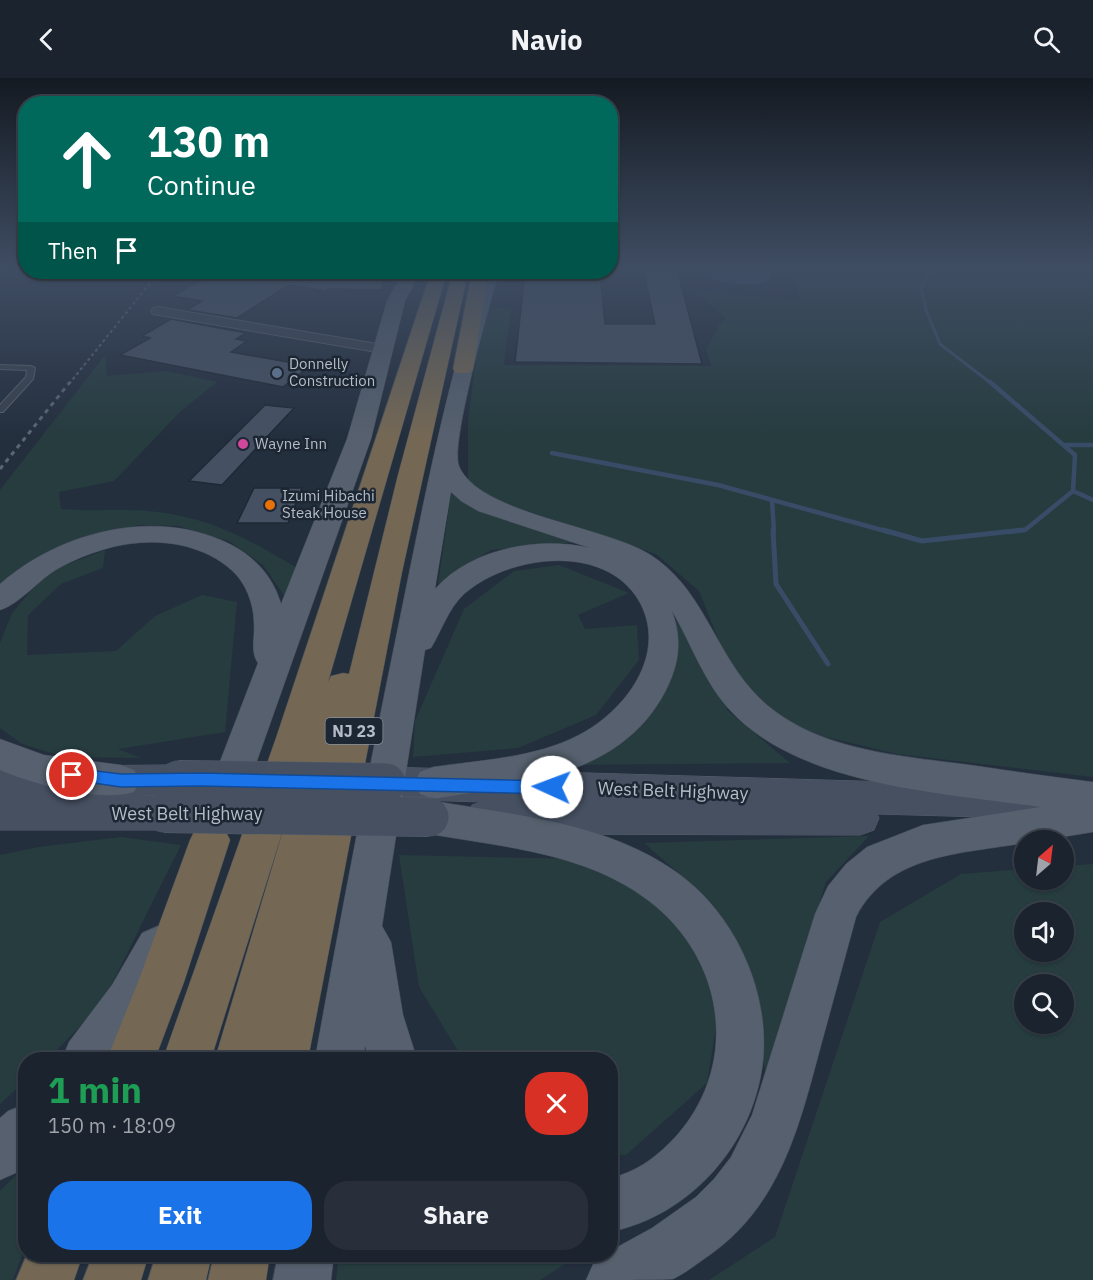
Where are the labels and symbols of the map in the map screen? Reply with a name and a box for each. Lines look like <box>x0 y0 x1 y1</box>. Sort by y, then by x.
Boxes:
place label: Donnelly Construction <box>289 354 375 390</box>
marker: Donnelly Construction <box>270 366 284 380</box>
place label: Wayne Inn <box>255 434 327 453</box>
marker: Wayne Inn <box>236 437 250 451</box>
place label: Izumi Hibachi Steak House <box>282 486 375 522</box>
marker: Izumi Hibachi Steak House <box>263 498 277 512</box>
road number: NJ 23 <box>326 718 382 744</box>
pin <box>46 749 97 800</box>
position arrow <box>520 755 584 819</box>
street label: West Belt Highway <box>597 776 749 805</box>
street label: West Belt Highway <box>112 802 262 825</box>
north arrow <box>1014 830 1074 890</box>

